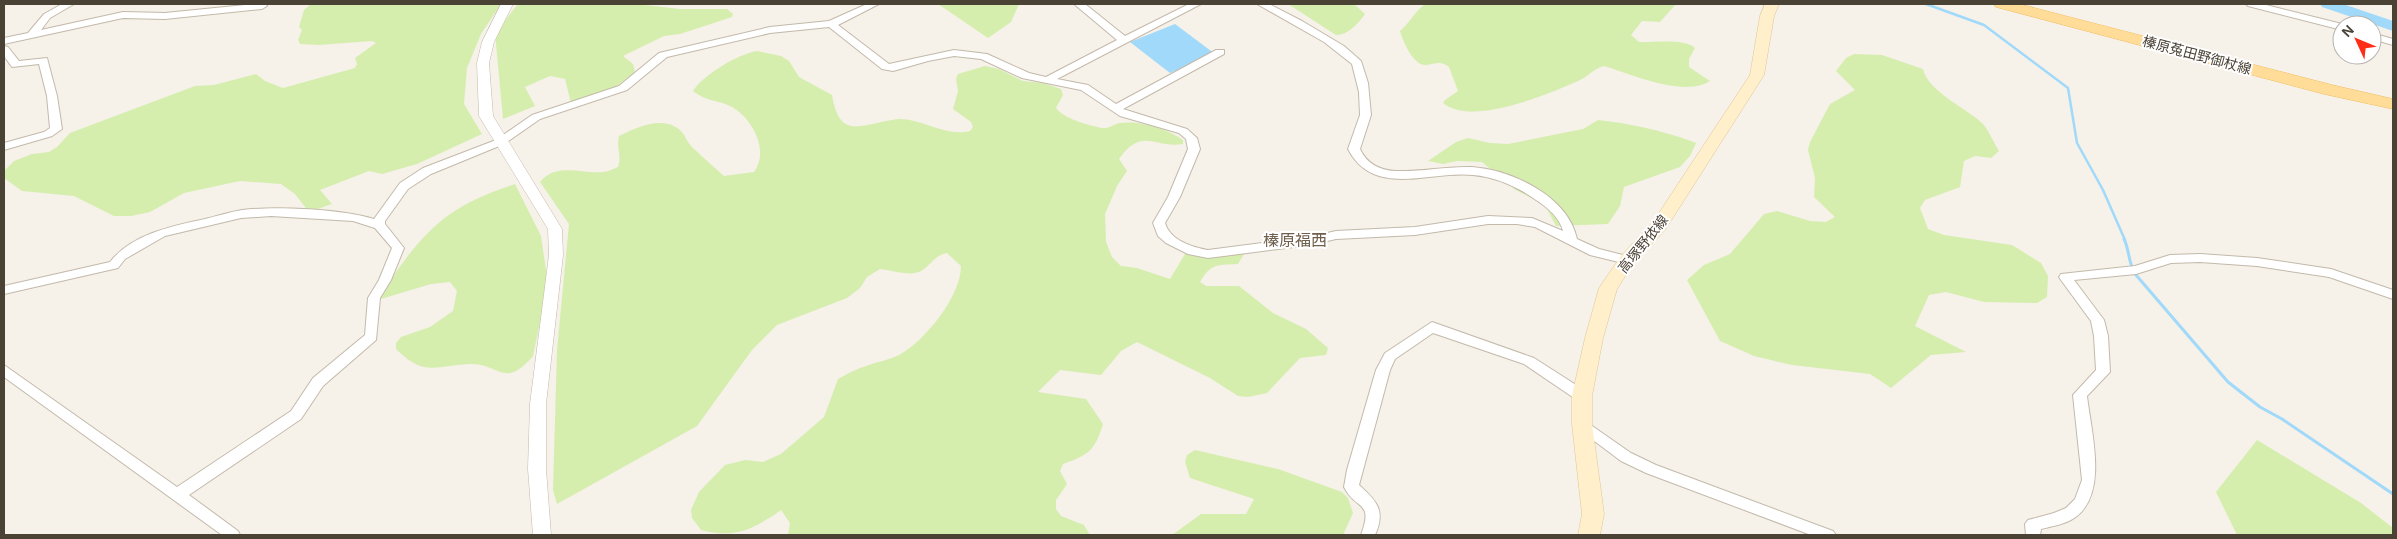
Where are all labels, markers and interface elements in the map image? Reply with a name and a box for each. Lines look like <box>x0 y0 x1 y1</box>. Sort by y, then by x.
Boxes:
north arrow <box>2332 15 2382 65</box>
text: N <box>2338 22 2357 40</box>
street label: 榛原菟田野御杖線 <box>2141 33 2253 77</box>
street label: 高塚野依線 <box>1615 212 1671 276</box>
district label: 榛原福西 <box>1263 232 1327 249</box>

